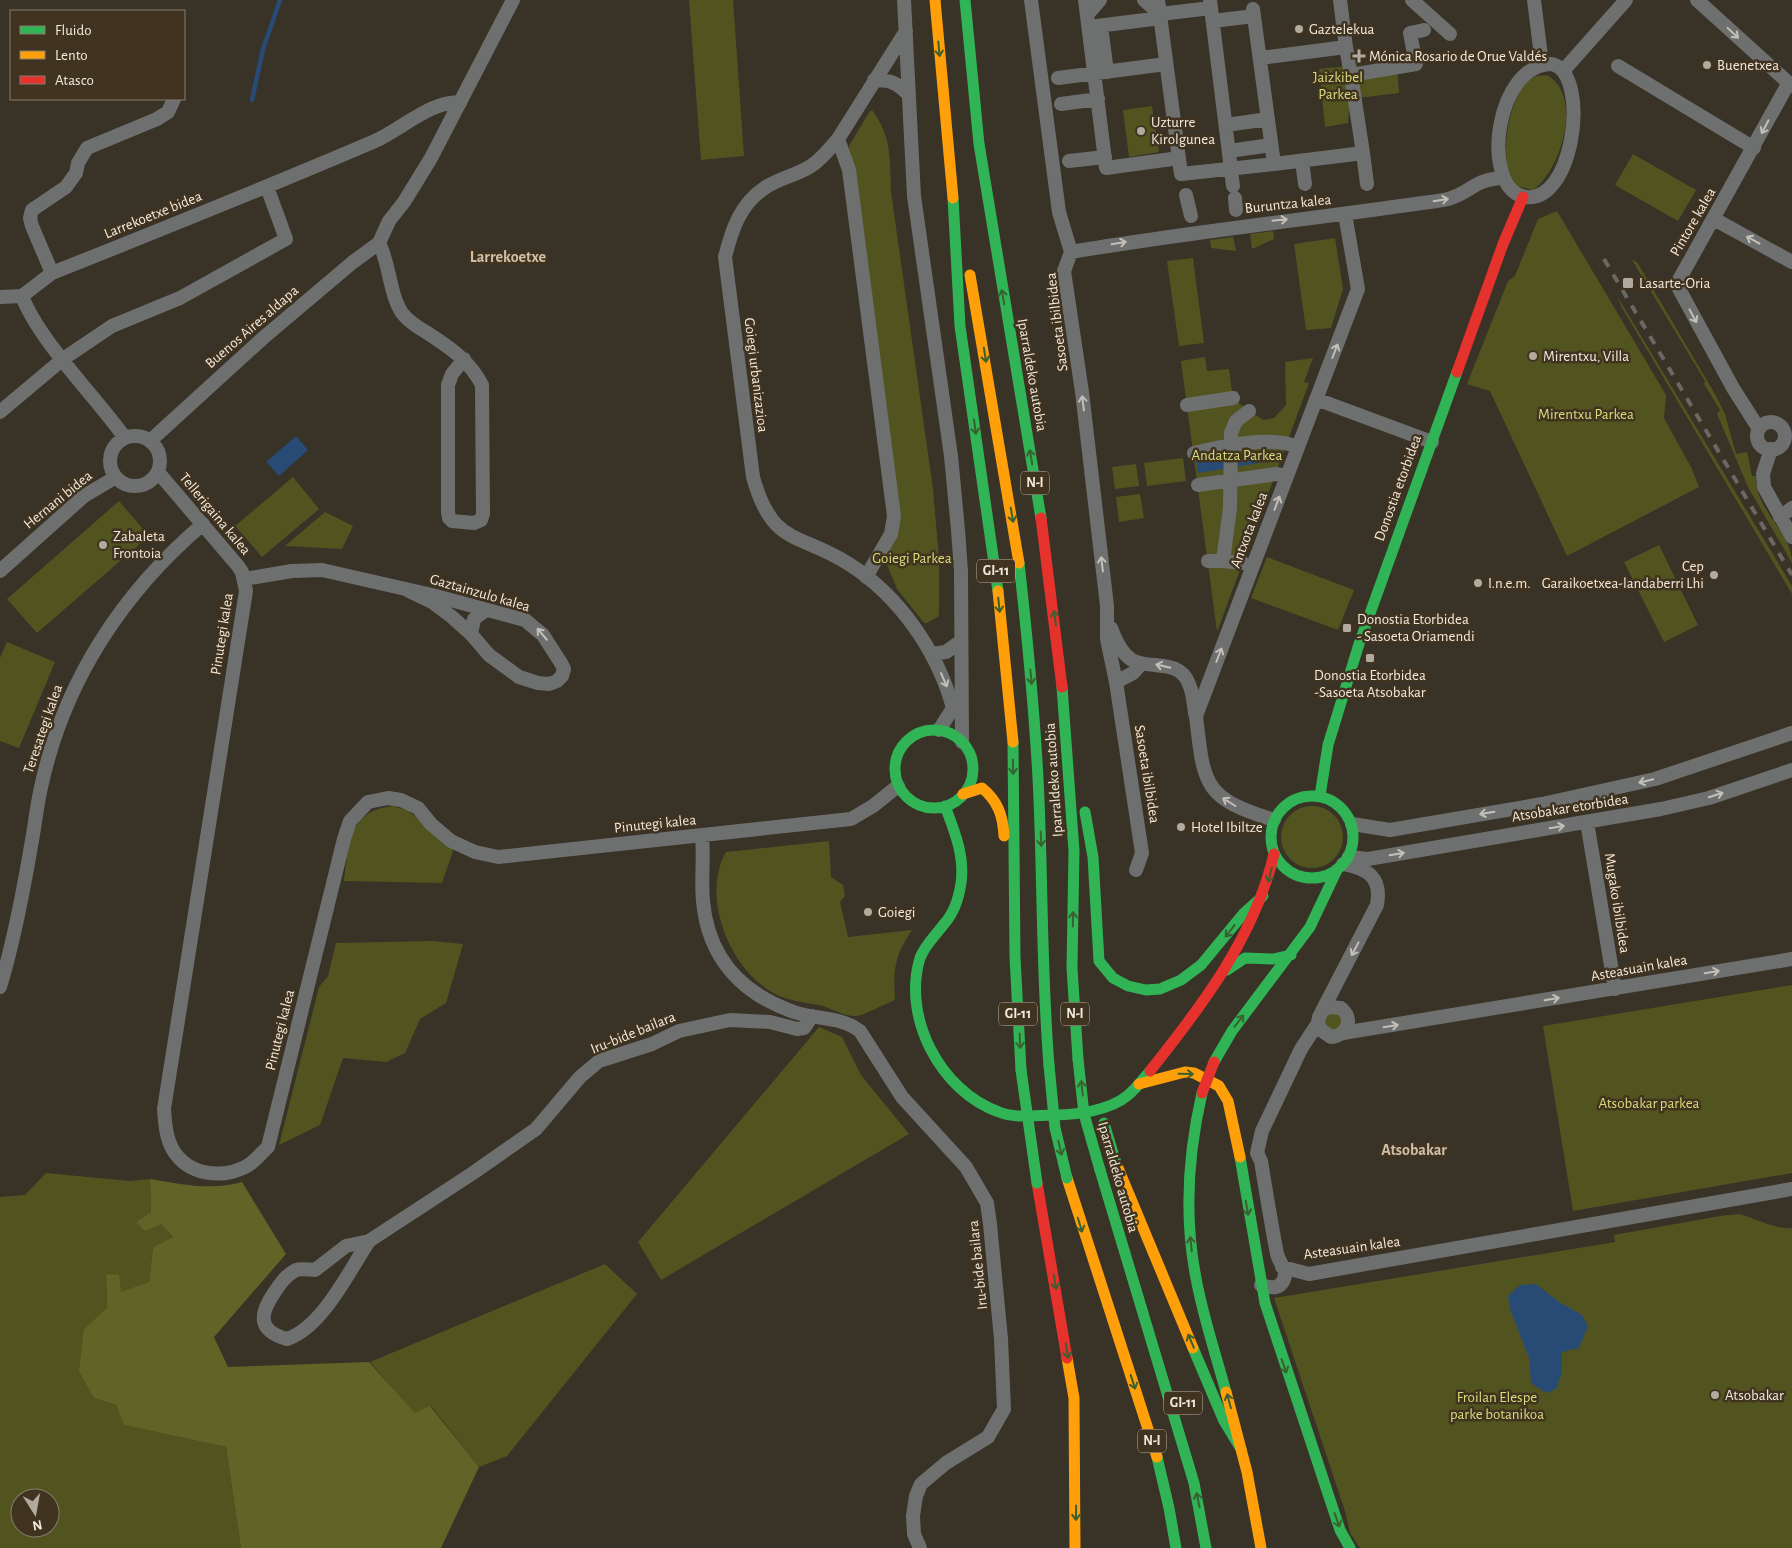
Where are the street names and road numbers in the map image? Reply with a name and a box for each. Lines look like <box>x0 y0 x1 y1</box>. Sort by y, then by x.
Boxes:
street label: Pintore kalea <box>1667 185 1719 259</box>
street label: Larrekoetxe bidea <box>102 189 204 241</box>
street label: Buruntza kalea <box>1244 192 1332 216</box>
street label: Sasoeta ibilbidea <box>1043 272 1070 372</box>
street label: Buenos Aires aldapa <box>203 283 301 371</box>
street label: Goiegi urbanizazioa <box>742 317 770 433</box>
street label: Iparraldeko autobia <box>1015 317 1049 433</box>
street label: Donostia etorbidea <box>1372 433 1424 543</box>
street label: Hernani bidea <box>21 468 95 532</box>
street label: Tellerigaina kalea <box>176 470 254 558</box>
road number: N-I <box>1021 472 1049 494</box>
street label: Antxota kalea <box>1228 490 1270 570</box>
road number: GI-11 <box>977 560 1015 582</box>
street label: Gaztainzulo kalea <box>428 572 532 614</box>
street label: Pinutegi kalea <box>208 592 236 676</box>
street label: Teresategi kalea <box>21 682 65 776</box>
street label: Iparraldeko autobia <box>1043 722 1065 838</box>
street label: Sasoeta ibilbidea <box>1132 724 1162 824</box>
street label: Atsobakar etorbidea <box>1511 791 1629 825</box>
street label: Pinutegi kalea <box>613 812 697 836</box>
street label: Mugako ibilbidea <box>1602 852 1632 954</box>
street label: Asteasuain kalea <box>1590 952 1688 984</box>
street label: Pinutegi kalea <box>263 988 297 1072</box>
road number: GI-11 <box>999 1002 1037 1026</box>
road number: N-I <box>1061 1002 1089 1026</box>
street label: Iru-bide bailara <box>589 1009 678 1057</box>
street label: Iparraldeko autobia <box>1095 1120 1141 1234</box>
street label: Iru-bide bailara <box>966 1219 990 1310</box>
street label: Asteasuain kalea <box>1303 1234 1401 1262</box>
road number: GI-11 <box>1164 1392 1202 1415</box>
road number: N-I <box>1138 1430 1166 1452</box>

